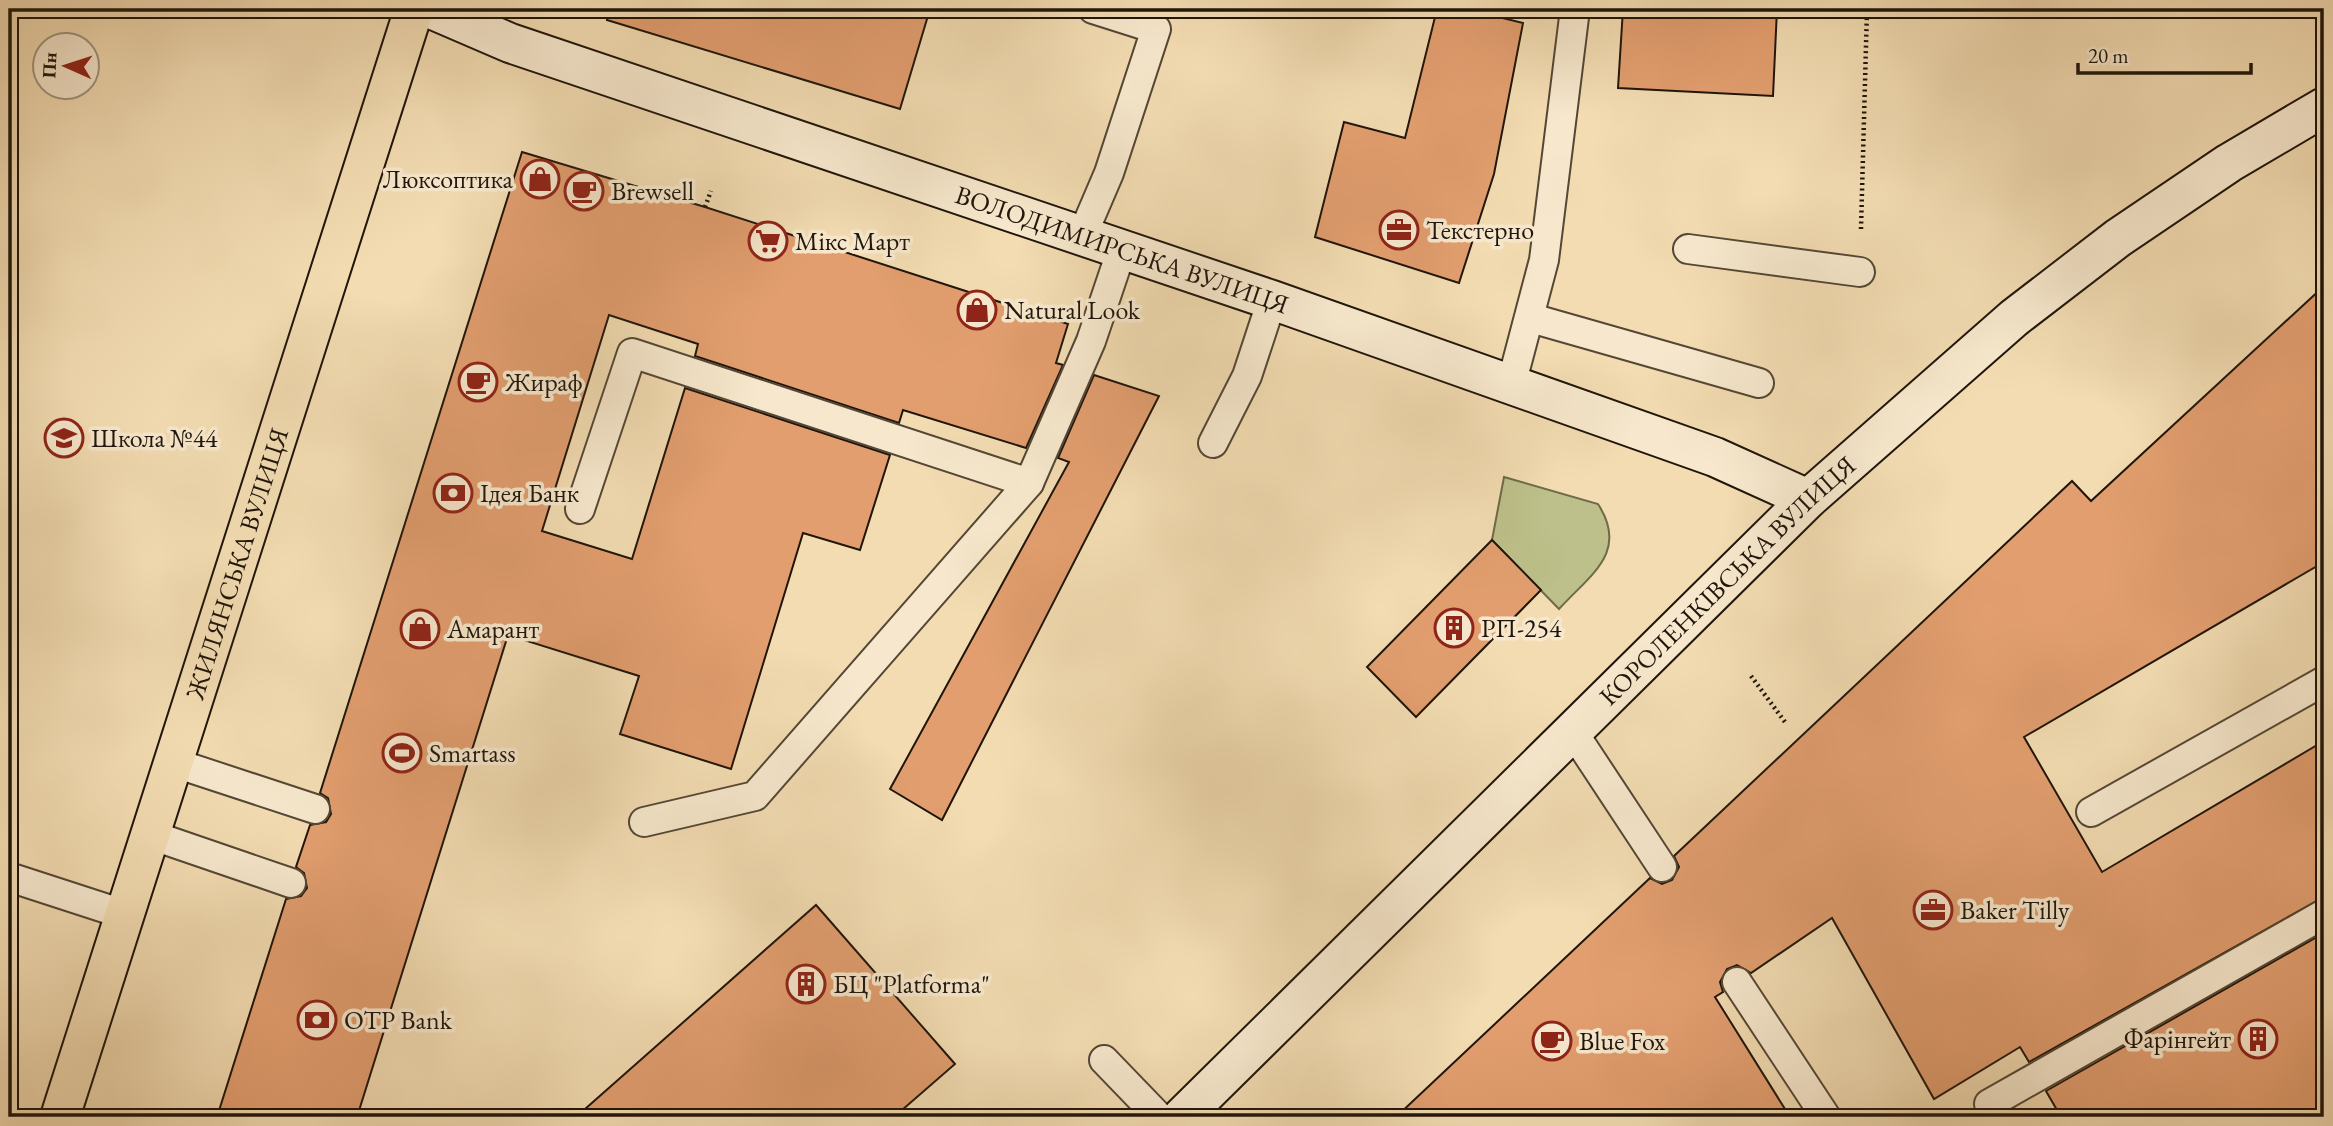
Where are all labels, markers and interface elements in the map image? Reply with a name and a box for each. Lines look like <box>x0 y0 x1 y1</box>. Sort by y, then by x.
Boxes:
north arrow <box>32 32 102 102</box>
scale bar <box>2078 32 2251 76</box>
text: 20 m <box>2088 42 2129 69</box>
text: Пн <box>36 51 63 79</box>
shop icon: Люксоптика <box>519 158 561 200</box>
place label: Люксоптика <box>383 162 514 196</box>
cafe icon: Brewsell <box>563 170 605 212</box>
place label: Brewsell <box>611 174 694 208</box>
street label: ВОЛОДИМИРСЬКА ВУЛИЦЯ <box>951 177 1293 322</box>
office icon: Текстерно <box>1378 209 1420 251</box>
place label: Текстерно <box>1426 213 1534 247</box>
supermarket icon: Мікс Март <box>747 220 789 262</box>
place label: Мікс Март <box>795 224 910 258</box>
shop icon: Natural Look <box>956 289 998 331</box>
place label: Natural Look <box>1004 293 1141 327</box>
cafe icon: Жираф <box>457 361 499 403</box>
place label: Жираф <box>504 365 583 399</box>
school or university icon: Школа №44 <box>43 417 85 459</box>
place label: Школа №44 <box>91 421 218 455</box>
street label: ЖИЛЯНСЬКА ВУЛИЦЯ <box>177 423 296 705</box>
street label: КОРОЛЕНКІВСЬКА ВУЛИЦЯ <box>1592 448 1863 713</box>
bank icon: Ідея Банк <box>432 472 474 514</box>
place label: Ідея Банк <box>480 476 580 510</box>
building icon: РП-254 <box>1433 607 1475 649</box>
shop icon: Амарант <box>399 608 441 650</box>
place label: РП-254 <box>1481 611 1562 645</box>
place label: Амарант <box>446 612 540 646</box>
sports icon: Smartass <box>381 732 423 774</box>
place label: Smartass <box>429 736 516 770</box>
office icon: Baker Tilly <box>1912 889 1954 931</box>
place label: Baker Tilly <box>1960 893 2070 927</box>
building icon: БЦ "Platforma" <box>785 963 827 1005</box>
place label: БЦ "Platforma" <box>833 967 990 1001</box>
bank icon: OTP Bank <box>296 999 338 1041</box>
place label: OTP Bank <box>344 1003 453 1037</box>
building icon: Фарінгейт <box>2237 1018 2279 1060</box>
cafe icon: Blue Fox <box>1531 1020 1573 1062</box>
place label: Фарінгейт <box>2124 1022 2231 1056</box>
place label: Blue Fox <box>1579 1024 1666 1058</box>

